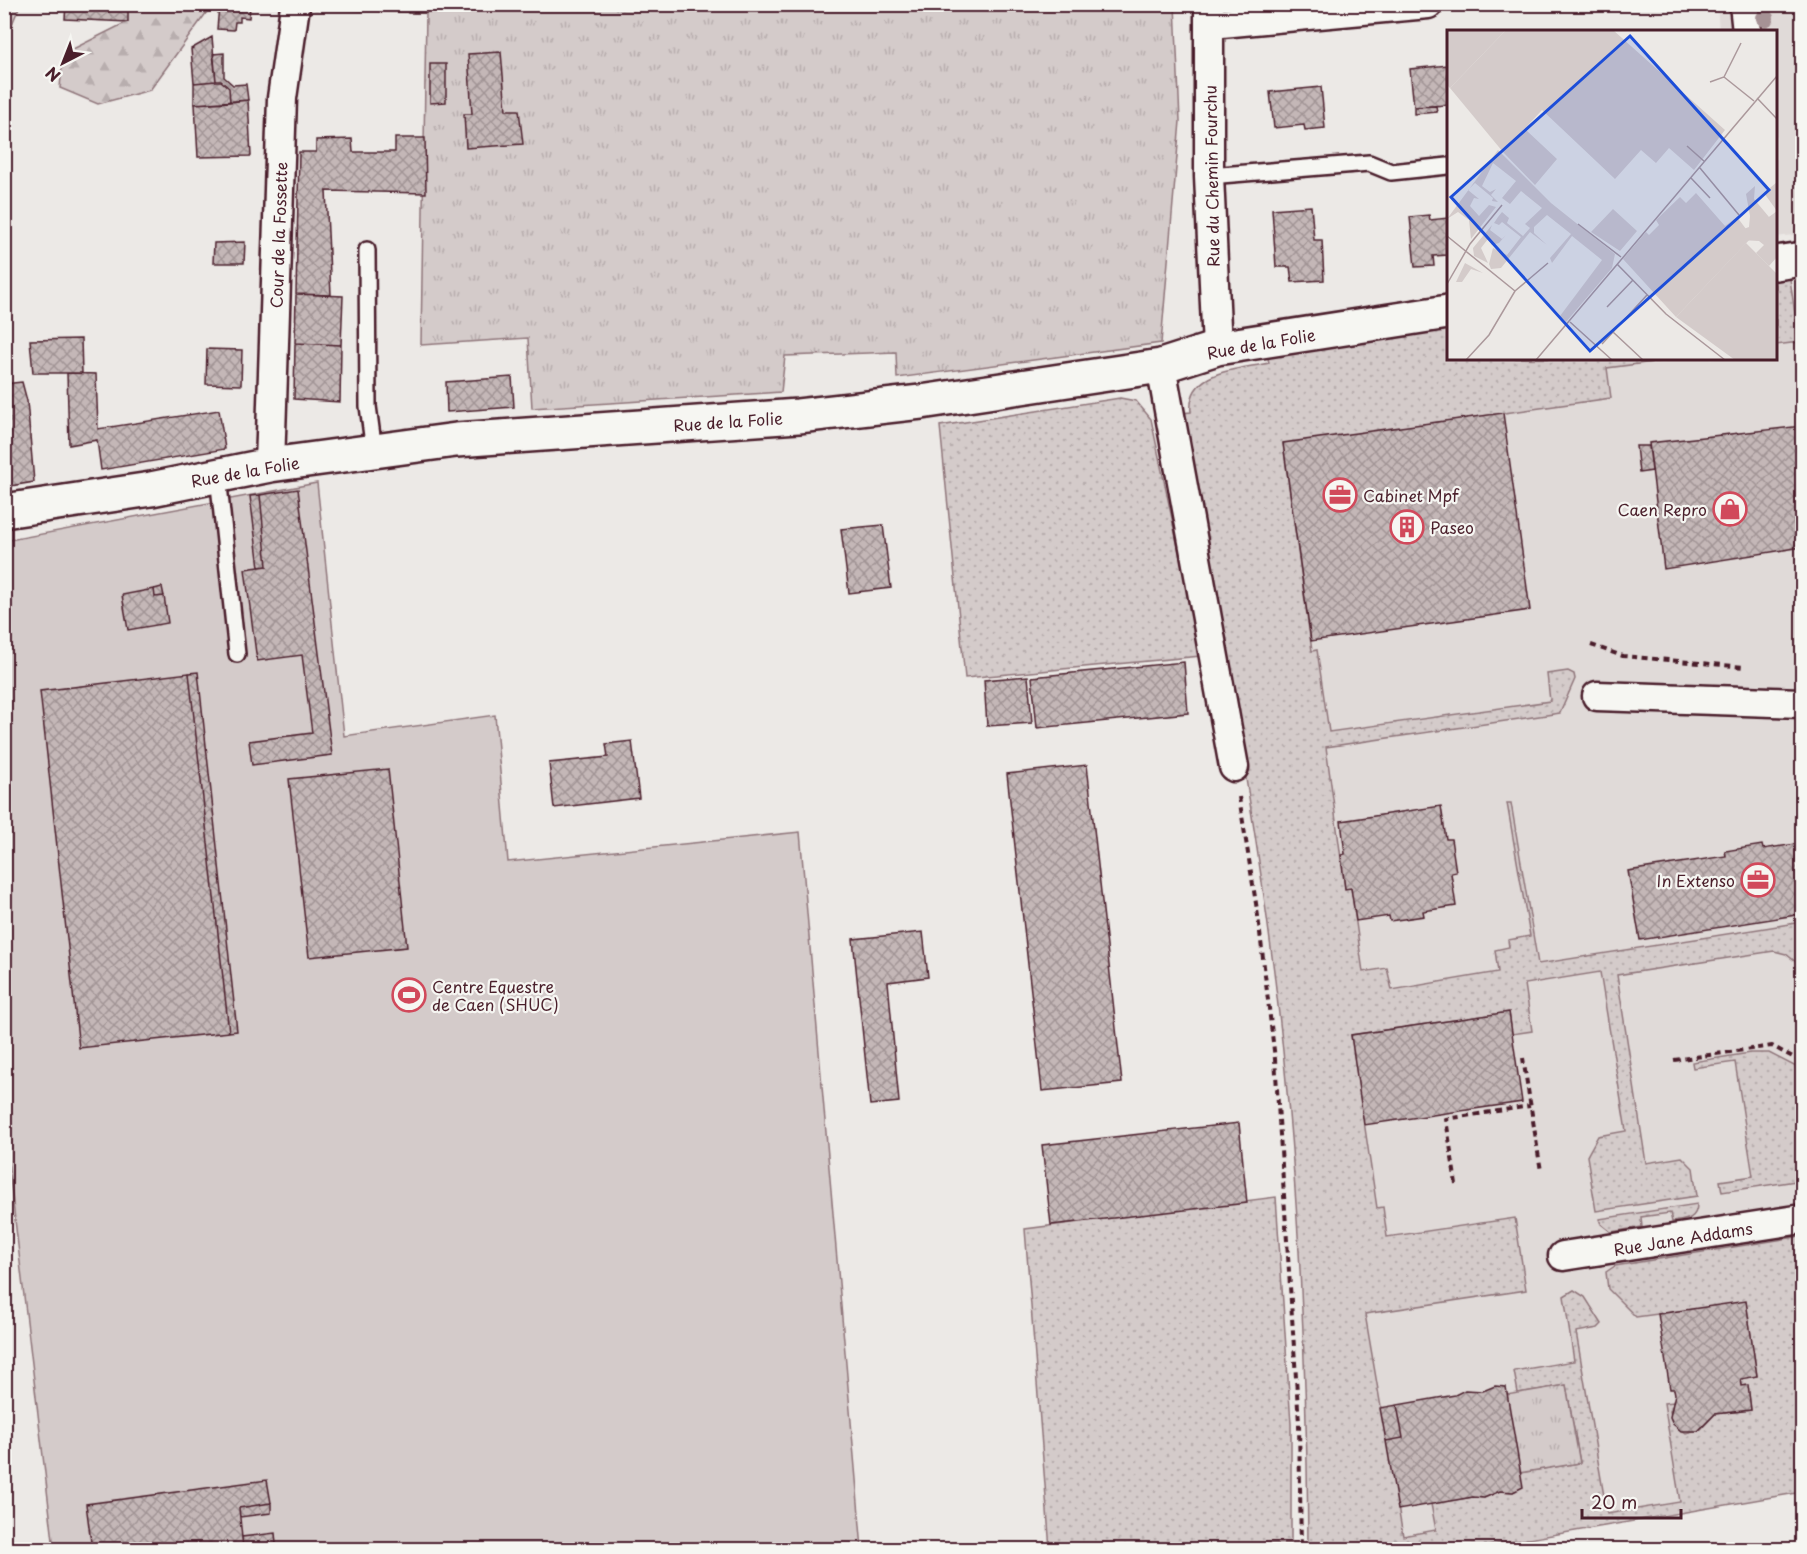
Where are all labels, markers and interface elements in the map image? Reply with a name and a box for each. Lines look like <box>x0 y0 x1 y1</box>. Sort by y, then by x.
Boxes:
inset map <box>1447 30 1777 360</box>
north arrow <box>33 33 93 93</box>
text: N <box>40 62 65 88</box>
street label: Rue du Chemin Fourchu <box>1197 85 1225 267</box>
street label: Cour de la Fossette <box>263 161 293 309</box>
street label: Rue de la Folie <box>1205 322 1317 364</box>
street label: Rue de la Folie <box>672 405 784 437</box>
street label: Rue de la Folie <box>189 450 301 492</box>
office icon: Cabinet Mpf <box>1322 477 1358 513</box>
place label: Cabinet Mpf <box>1363 483 1460 507</box>
shop icon: Caen Repro <box>1712 491 1748 527</box>
place label: Caen Repro <box>1618 497 1707 521</box>
building icon: Paseo <box>1389 509 1425 545</box>
place label: Paseo <box>1430 515 1474 539</box>
office icon: In Extenso <box>1740 862 1776 898</box>
place label: In Extenso <box>1657 868 1735 892</box>
place label: Centre Equestre de Caen (SHUC) <box>432 974 559 1016</box>
sports icon: Centre Equestre de Caen (SHUC) <box>391 977 427 1013</box>
street label: Rue Jane Addams <box>1612 1215 1754 1261</box>
scale bar <box>1582 1482 1681 1520</box>
text: 20 m <box>1591 1488 1637 1515</box>

